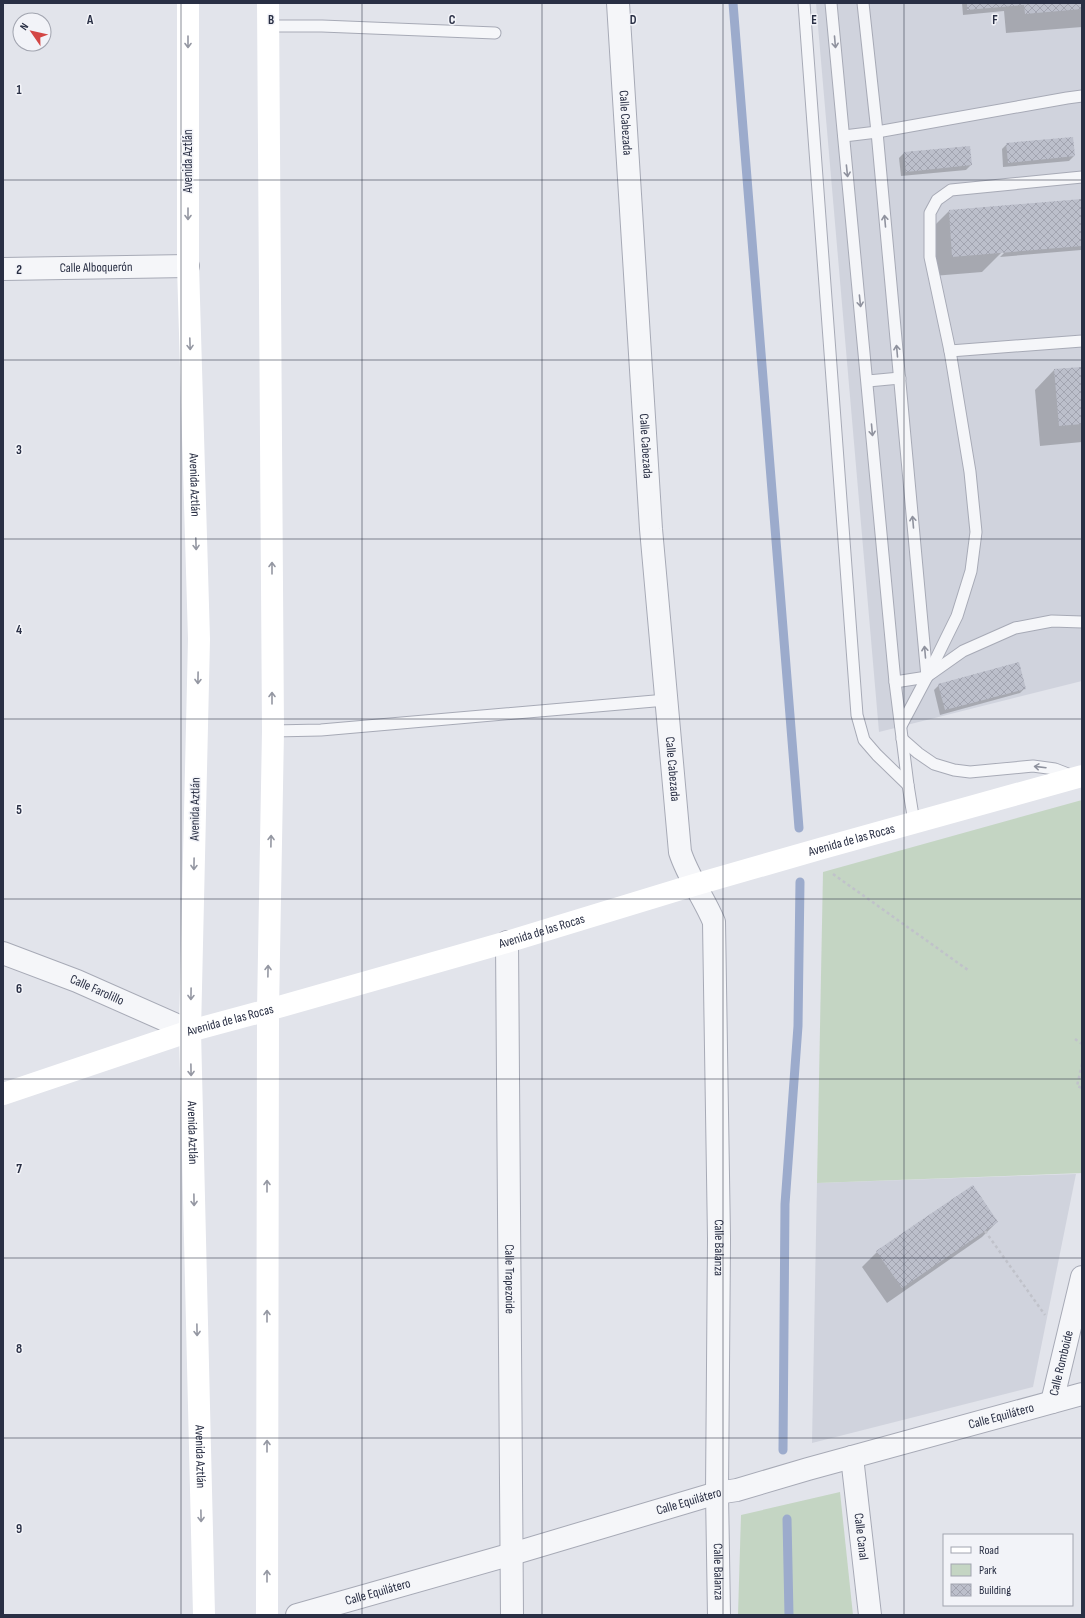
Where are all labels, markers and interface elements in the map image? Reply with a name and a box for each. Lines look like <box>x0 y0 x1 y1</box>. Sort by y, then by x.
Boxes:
north arrow <box>12 12 52 52</box>
text: A <box>86 12 94 28</box>
text: B <box>268 12 274 28</box>
text: C <box>449 12 456 28</box>
text: D <box>630 12 637 28</box>
text: E <box>811 12 817 28</box>
text: F <box>992 12 998 28</box>
text: N <box>17 21 31 33</box>
one-way arrow <box>184 35 192 48</box>
one-way arrow <box>831 35 838 48</box>
text: 1 <box>16 82 22 98</box>
street label: Calle Cabezada <box>615 90 636 156</box>
street label: Avenida Aztlán <box>180 129 196 194</box>
one-way arrow <box>843 164 851 177</box>
one-way arrow <box>184 207 192 220</box>
one-way arrow <box>882 215 889 228</box>
street label: Calle Alboquerón <box>59 259 133 276</box>
text: 2 <box>16 262 22 278</box>
one-way arrow <box>856 294 863 307</box>
one-way arrow <box>186 337 194 350</box>
one-way arrow <box>894 345 901 358</box>
street label: Calle Cabezada <box>636 413 656 479</box>
one-way arrow <box>868 423 876 436</box>
text: 3 <box>16 442 22 458</box>
street label: Avenida Aztlán <box>185 452 203 517</box>
one-way arrow <box>909 516 917 529</box>
one-way arrow <box>192 537 200 550</box>
one-way arrow <box>268 562 276 575</box>
text: 4 <box>16 622 22 638</box>
one-way arrow <box>921 645 928 658</box>
one-way arrow <box>194 671 202 684</box>
one-way arrow <box>269 692 276 705</box>
street label: Calle Cabezada <box>662 736 683 802</box>
one-way arrow <box>1034 763 1047 771</box>
street label: Avenida Aztlán <box>186 777 204 842</box>
text: 5 <box>16 802 22 818</box>
street label: Avenida de las Rocas <box>806 820 897 860</box>
one-way arrow <box>267 835 275 848</box>
one-way arrow <box>190 857 197 870</box>
street label: Avenida de las Rocas <box>496 911 587 952</box>
one-way arrow <box>264 965 272 978</box>
street label: Calle Farolillo <box>68 971 126 1009</box>
text: 6 <box>16 981 22 997</box>
one-way arrow <box>187 987 194 1000</box>
street label: Avenida de las Rocas <box>184 1001 276 1040</box>
one-way arrow <box>187 1063 195 1076</box>
street label: Avenida Aztlán <box>184 1100 201 1165</box>
text: 7 <box>16 1161 22 1177</box>
one-way arrow <box>263 1180 271 1193</box>
one-way arrow <box>190 1193 198 1206</box>
street label: Calle Balanza <box>711 1219 727 1276</box>
street label: Calle Trapezoide <box>501 1244 518 1314</box>
one-way arrow <box>263 1310 271 1323</box>
one-way arrow <box>193 1323 201 1336</box>
street label: Calle Romboide <box>1046 1329 1077 1397</box>
text: 8 <box>16 1341 22 1357</box>
street label: Calle Equilátero <box>967 1399 1036 1433</box>
street label: Avenida Aztlán <box>191 1424 209 1489</box>
one-way arrow <box>263 1440 271 1453</box>
street label: Calle Equilátero <box>654 1484 722 1519</box>
one-way arrow <box>197 1509 205 1522</box>
street label: Calle Canal <box>850 1512 872 1561</box>
text: 9 <box>16 1521 22 1537</box>
legend <box>943 1534 1073 1606</box>
street label: Calle Balanza <box>710 1543 727 1600</box>
text: Road <box>979 1543 999 1558</box>
text: Park <box>979 1563 997 1578</box>
one-way arrow <box>263 1570 271 1583</box>
street label: Calle Equilátero <box>343 1575 412 1609</box>
text: Building <box>979 1583 1011 1598</box>

